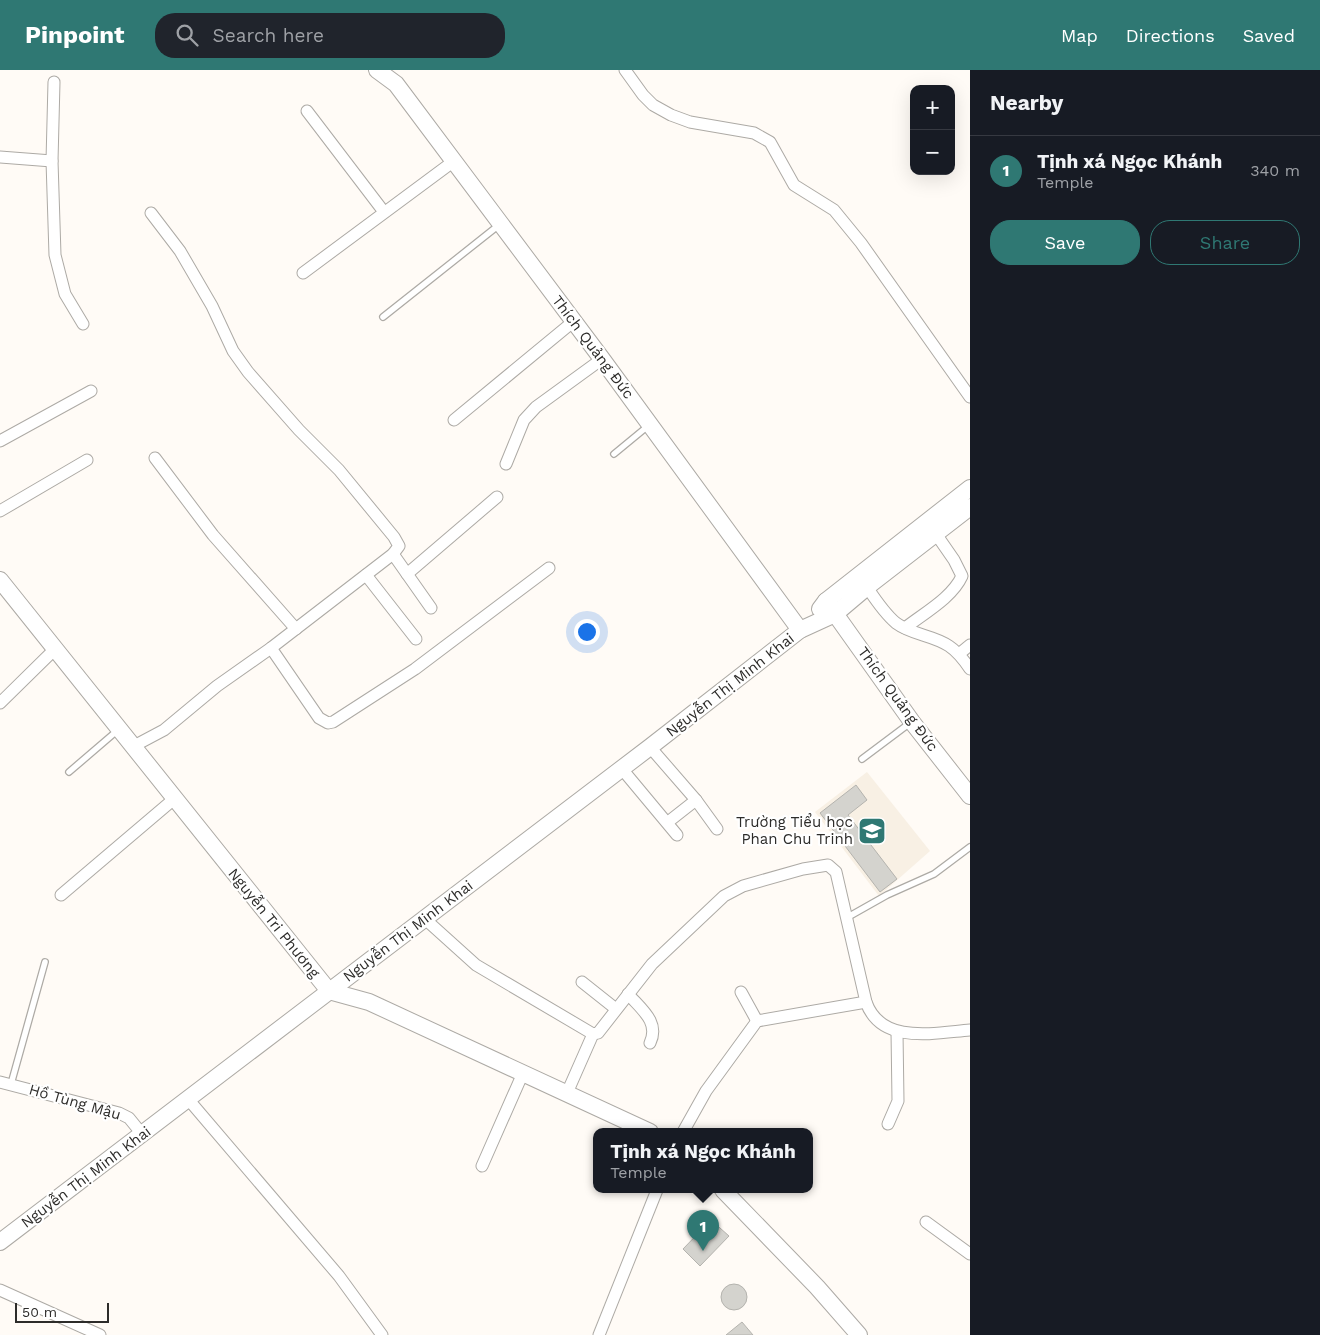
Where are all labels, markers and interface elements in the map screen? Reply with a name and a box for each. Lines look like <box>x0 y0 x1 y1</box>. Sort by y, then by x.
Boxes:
search box <box>155 13 505 58</box>
text: Pinpoint <box>25 21 125 49</box>
icon: search <box>173 21 201 49</box>
text: Search here <box>213 24 324 47</box>
text: Map <box>1061 25 1098 46</box>
text: Directions <box>1126 25 1215 46</box>
text: Saved <box>1243 25 1295 46</box>
map controls <box>910 85 955 175</box>
button: + <box>910 85 955 130</box>
text: Nearby <box>990 90 1063 115</box>
button: − <box>910 130 955 175</box>
text: Tịnh xá Ngọc Khánh <box>1037 150 1222 173</box>
text: 1 <box>1003 161 1009 180</box>
text: 340 m <box>1250 161 1300 180</box>
text: Temple <box>1037 173 1094 192</box>
button: Save <box>990 220 1140 265</box>
button: Share <box>1150 220 1300 265</box>
street label: Thích Quảng Đức <box>548 292 638 402</box>
your location <box>574 619 600 645</box>
street label: Nguyễn Thị Minh Khai <box>662 629 798 741</box>
street label: Thích Quảng Đức <box>854 643 942 755</box>
place label: Trường Tiểu học Phan Chu Trinh <box>736 813 853 848</box>
school or university icon: Trường Tiểu học Phan Chu Trinh <box>857 816 887 846</box>
street label: Nguyễn Tri Phương <box>224 864 324 981</box>
street label: Nguyễn Thị Minh Khai <box>339 876 476 986</box>
street label: Hồ Tùng Mậu <box>27 1080 123 1124</box>
street label: Nguyễn Thị Minh Khai <box>17 1122 154 1232</box>
popup <box>593 1128 813 1193</box>
text: Tịnh xá Ngọc Khánh <box>610 1140 796 1163</box>
text: Temple <box>610 1163 667 1182</box>
pin: 1 <box>687 1210 719 1251</box>
scale bar <box>15 1300 109 1323</box>
text: 50 m <box>22 1304 57 1320</box>

